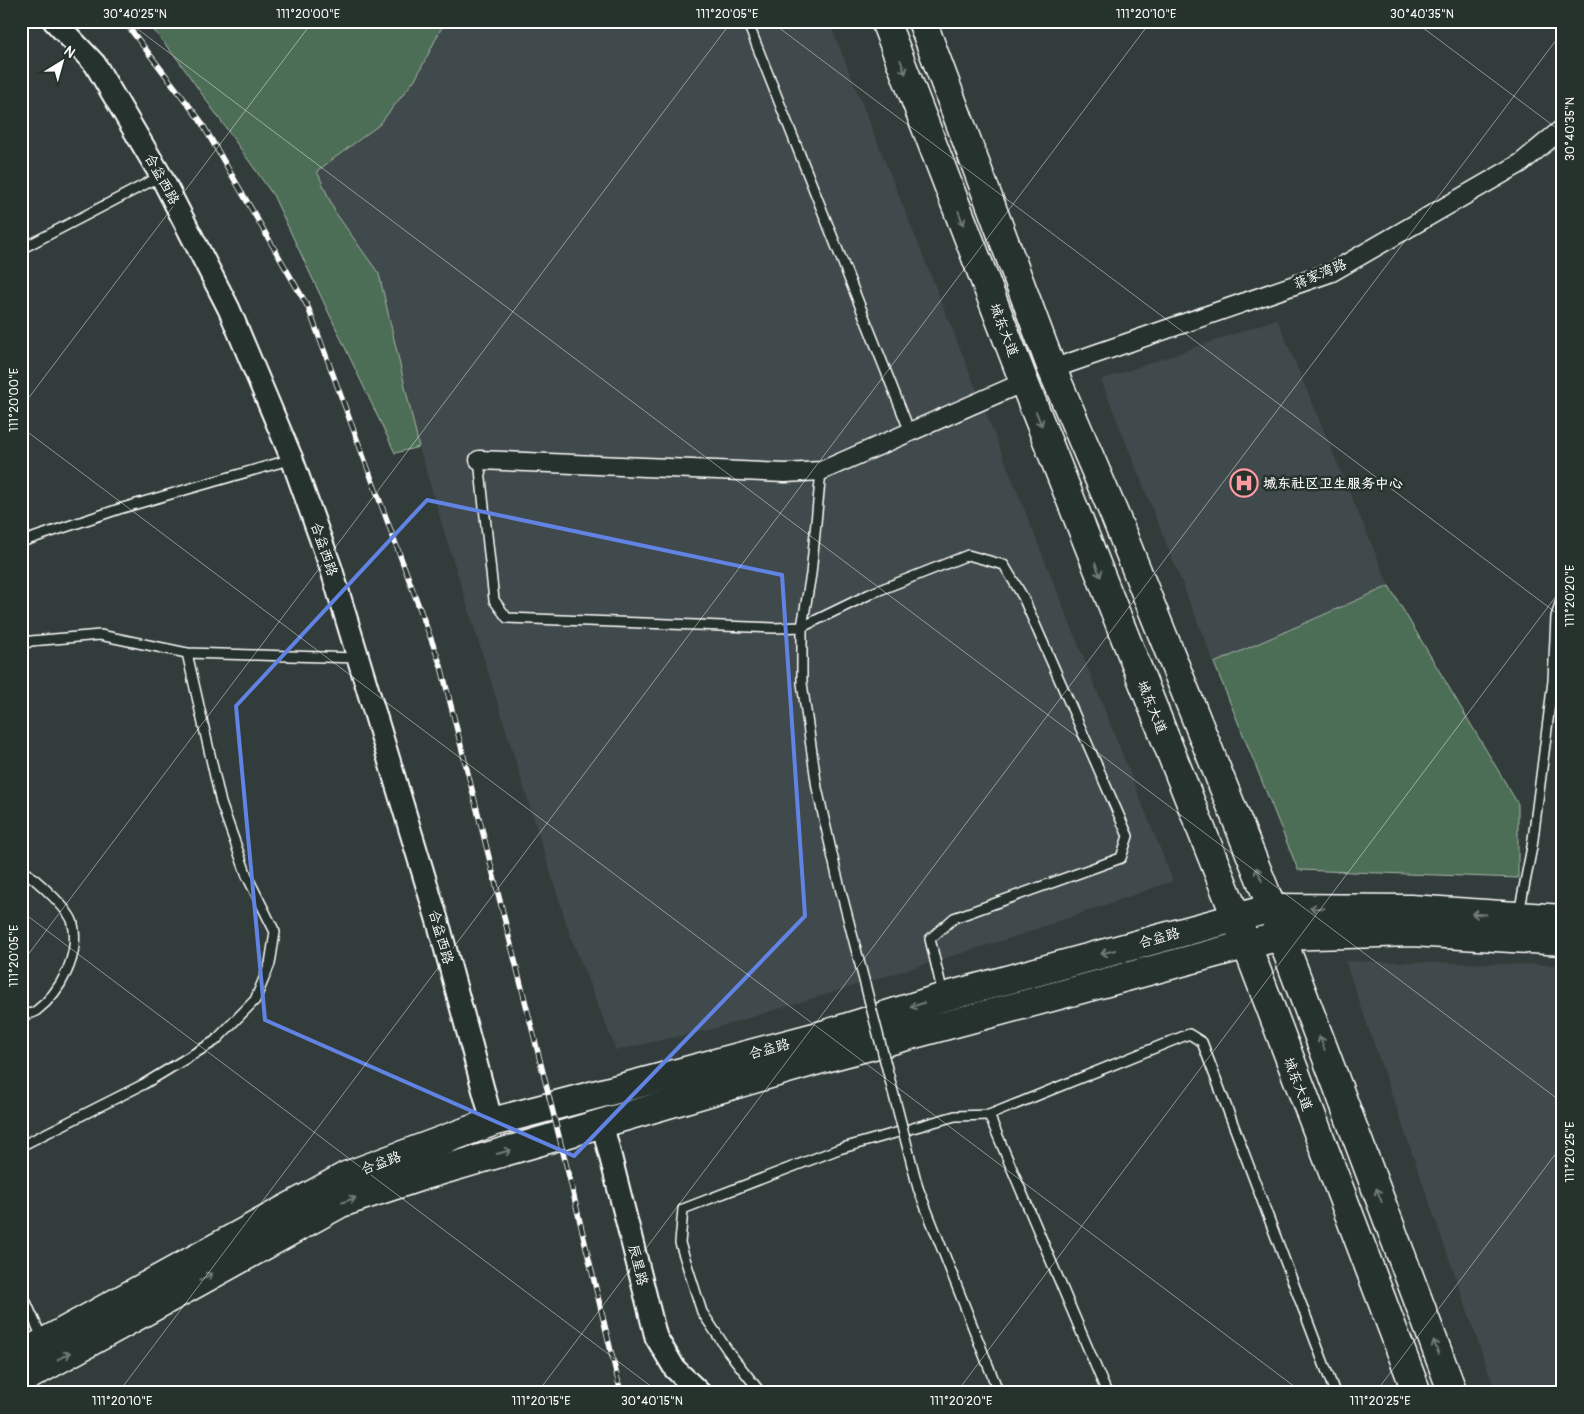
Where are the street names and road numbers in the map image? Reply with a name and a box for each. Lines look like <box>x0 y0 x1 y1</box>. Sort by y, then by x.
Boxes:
street label: 合益西路 <box>141 150 183 208</box>
street label: 蒋家湾路 <box>1291 255 1349 293</box>
street label: 城东大道 <box>986 301 1022 359</box>
street label: 合益西路 <box>307 520 341 578</box>
street label: 城东大道 <box>1134 678 1170 736</box>
street label: 合益西路 <box>425 908 457 966</box>
street label: 合益路 <box>1137 924 1181 952</box>
street label: 合益路 <box>747 1035 791 1063</box>
street label: 城东大道 <box>1280 1055 1316 1113</box>
street label: 合益路 <box>358 1148 404 1178</box>
street label: 辰星路 <box>625 1243 651 1287</box>

